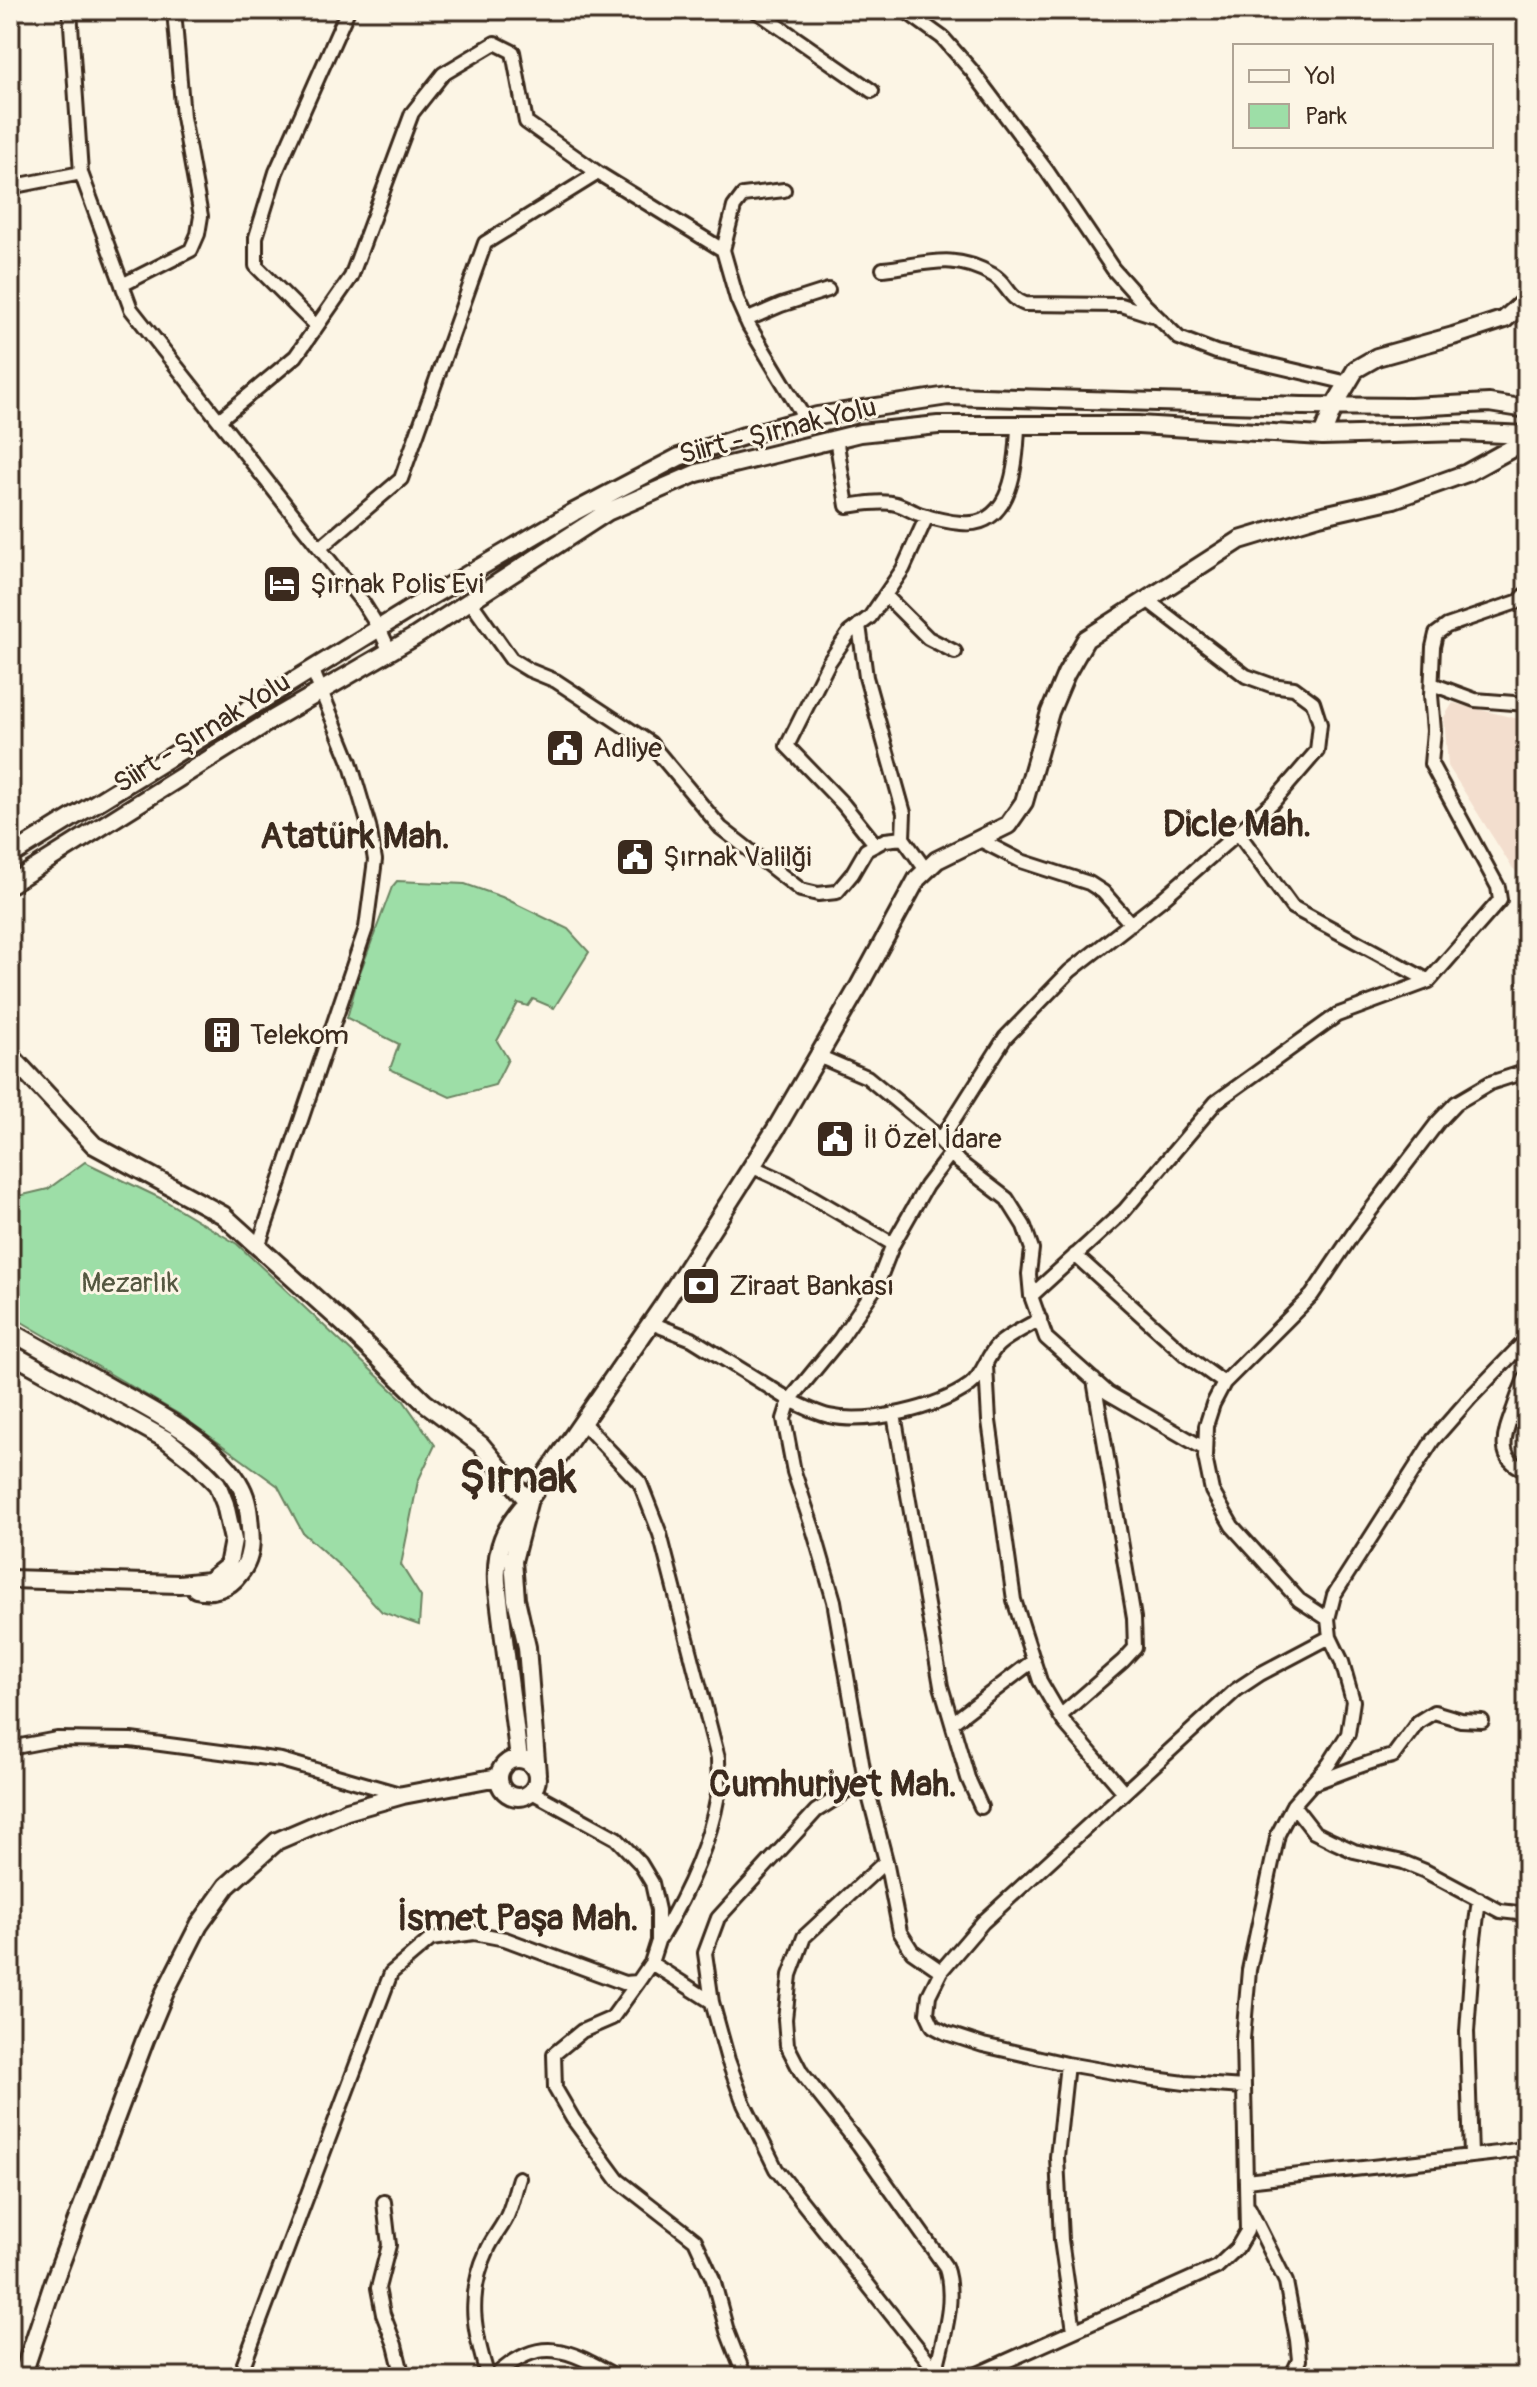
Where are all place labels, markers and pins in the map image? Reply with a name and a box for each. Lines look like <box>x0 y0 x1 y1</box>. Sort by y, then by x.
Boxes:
hotel icon: Şırnak Polis Evi <box>261 563 303 605</box>
place label: Şırnak Polis Evi <box>310 567 484 602</box>
public building icon: Adliye <box>544 727 586 769</box>
place label: Adliye <box>593 731 662 766</box>
public building icon: Şırnak Valilği <box>614 836 656 878</box>
place label: Şırnak Valilği <box>663 840 812 875</box>
building icon: Telekom <box>201 1014 243 1056</box>
place label: Telekom <box>250 1018 349 1053</box>
public building icon: İl Özel İdare <box>814 1118 856 1160</box>
place label: İl Özel İdare <box>863 1122 1002 1157</box>
bank icon: Ziraat Bankası <box>680 1265 722 1307</box>
place label: Ziraat Bankası <box>729 1269 894 1304</box>

